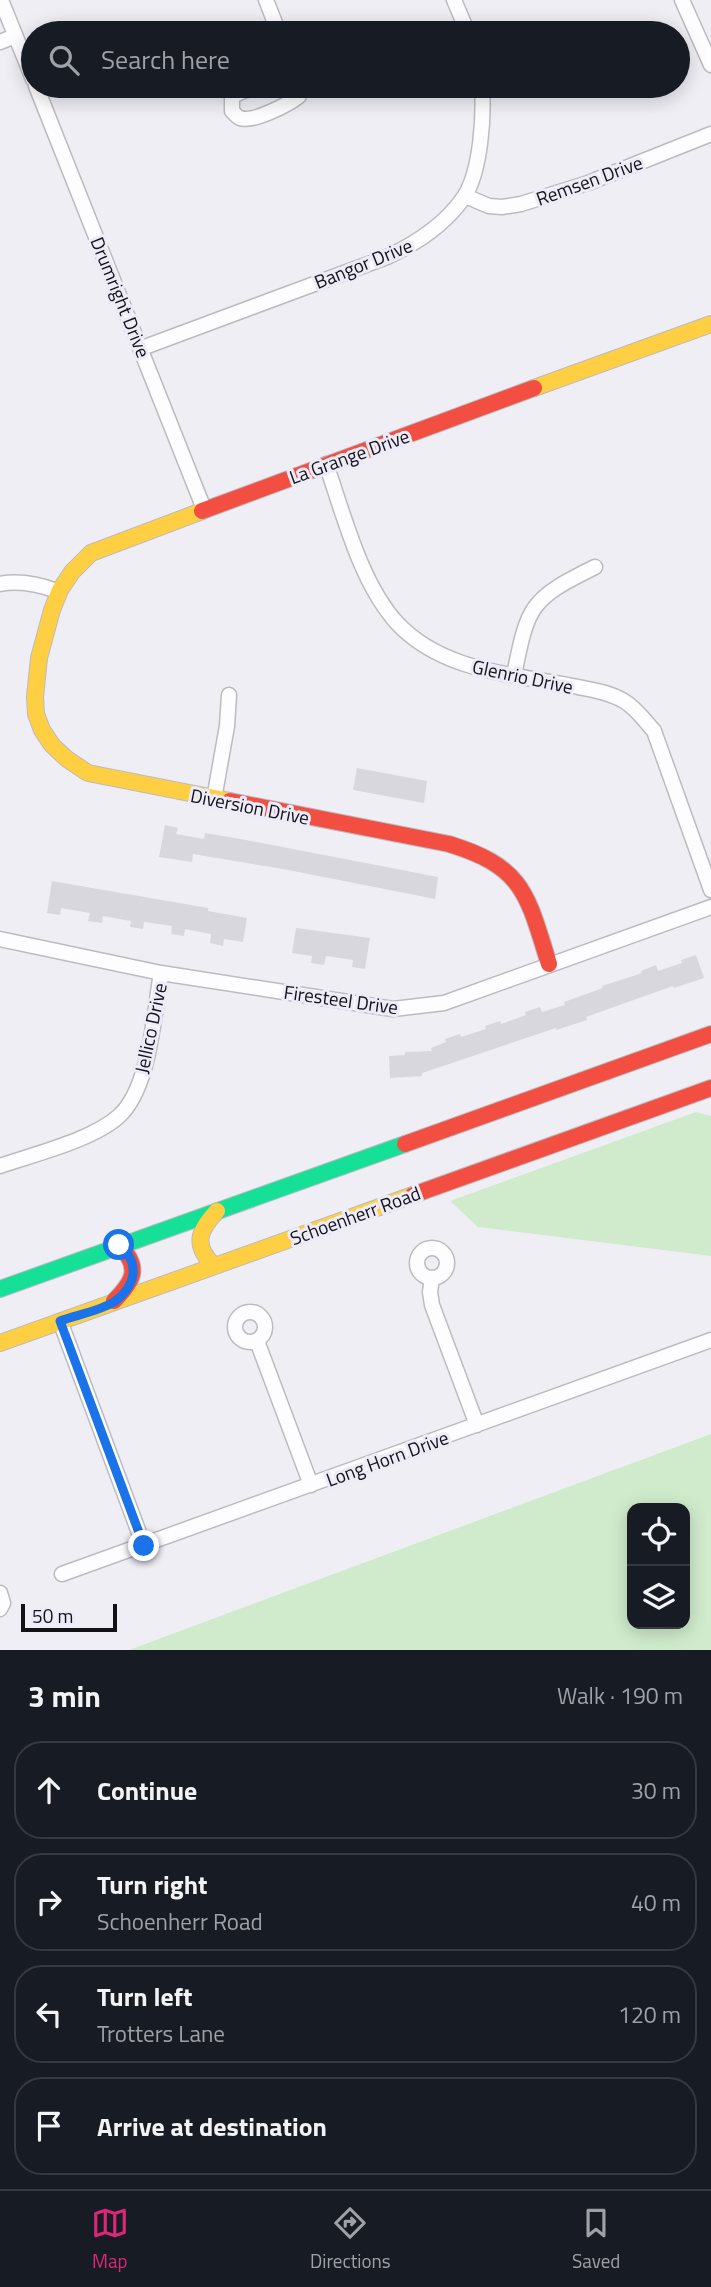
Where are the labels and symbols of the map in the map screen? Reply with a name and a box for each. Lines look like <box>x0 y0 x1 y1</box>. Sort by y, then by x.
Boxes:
street label: Remsen Drive <box>532 147 646 213</box>
street label: Bangor Drive <box>310 230 416 296</box>
street label: Drumright Drive <box>84 232 158 362</box>
street label: La Grange Drive <box>285 421 413 491</box>
street label: Glenrio Drive <box>470 651 576 701</box>
street label: Diversion Drive <box>188 780 312 832</box>
street label: Firesteel Drive <box>282 977 400 1021</box>
street label: Jellico Drive <box>126 980 174 1076</box>
street label: Schoenherr Road <box>286 1178 424 1252</box>
route start <box>103 1229 134 1260</box>
street label: Long Horn Drive <box>322 1422 452 1494</box>
route end <box>128 1530 159 1561</box>
scale bar <box>21 1601 117 1633</box>

